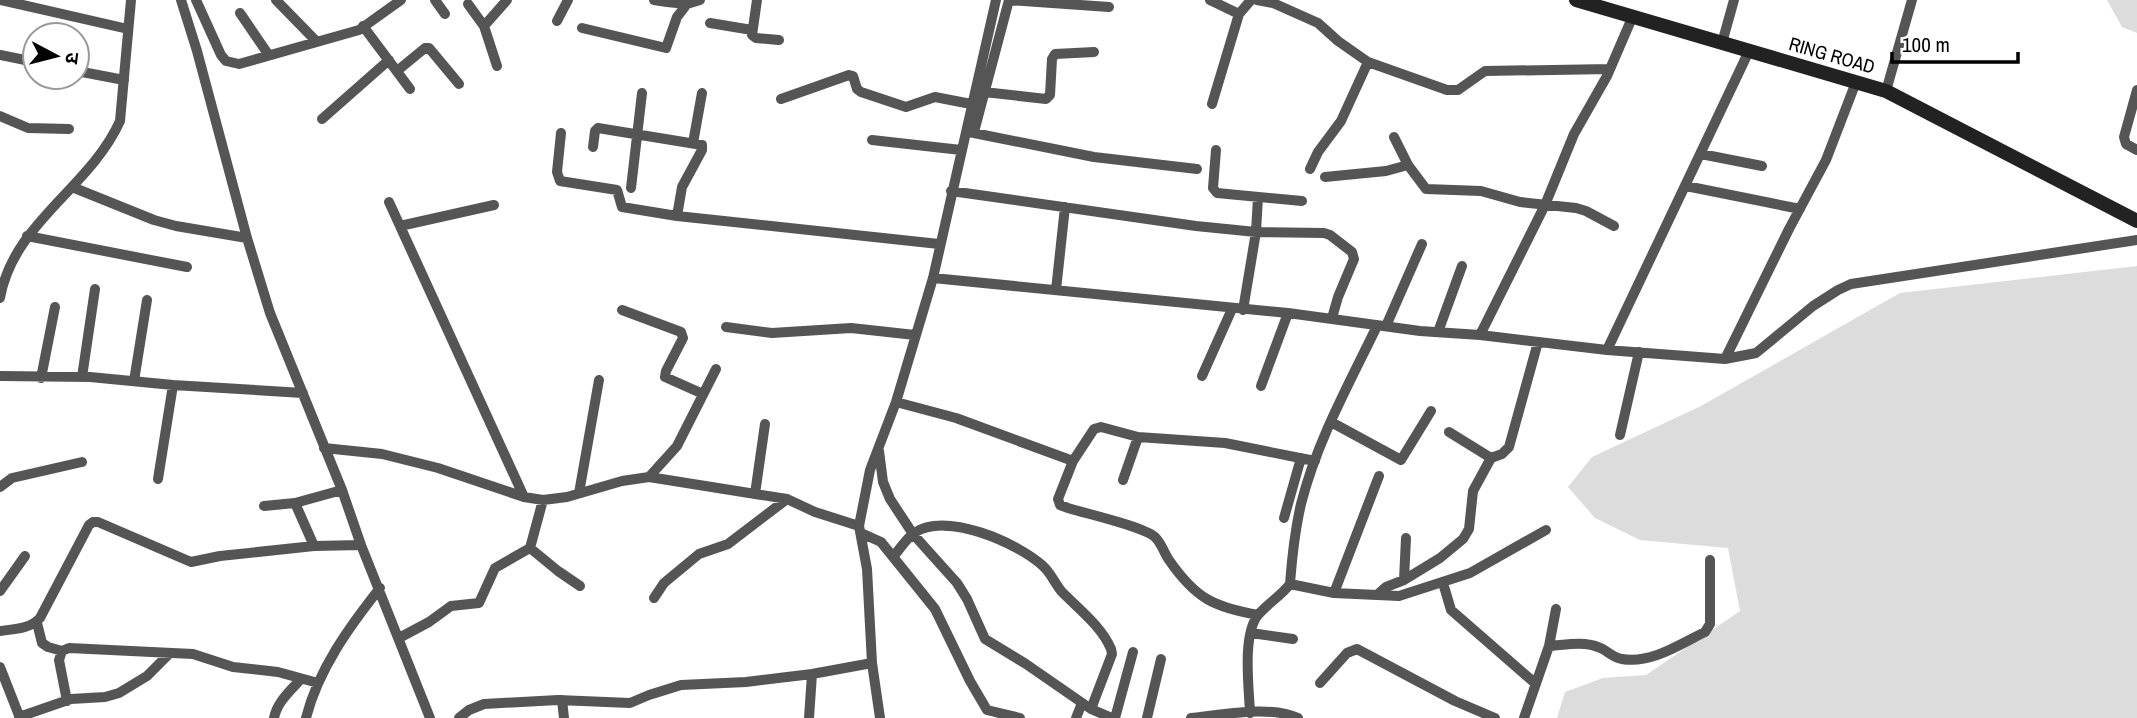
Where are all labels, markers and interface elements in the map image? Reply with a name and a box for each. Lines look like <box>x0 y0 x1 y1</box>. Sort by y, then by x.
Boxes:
north arrow <box>21 21 91 91</box>
scale bar <box>1892 21 2018 65</box>
street label: RING ROAD <box>1786 30 1878 80</box>
text: 100 m <box>1902 30 1950 59</box>
text: उ <box>59 51 86 66</box>

